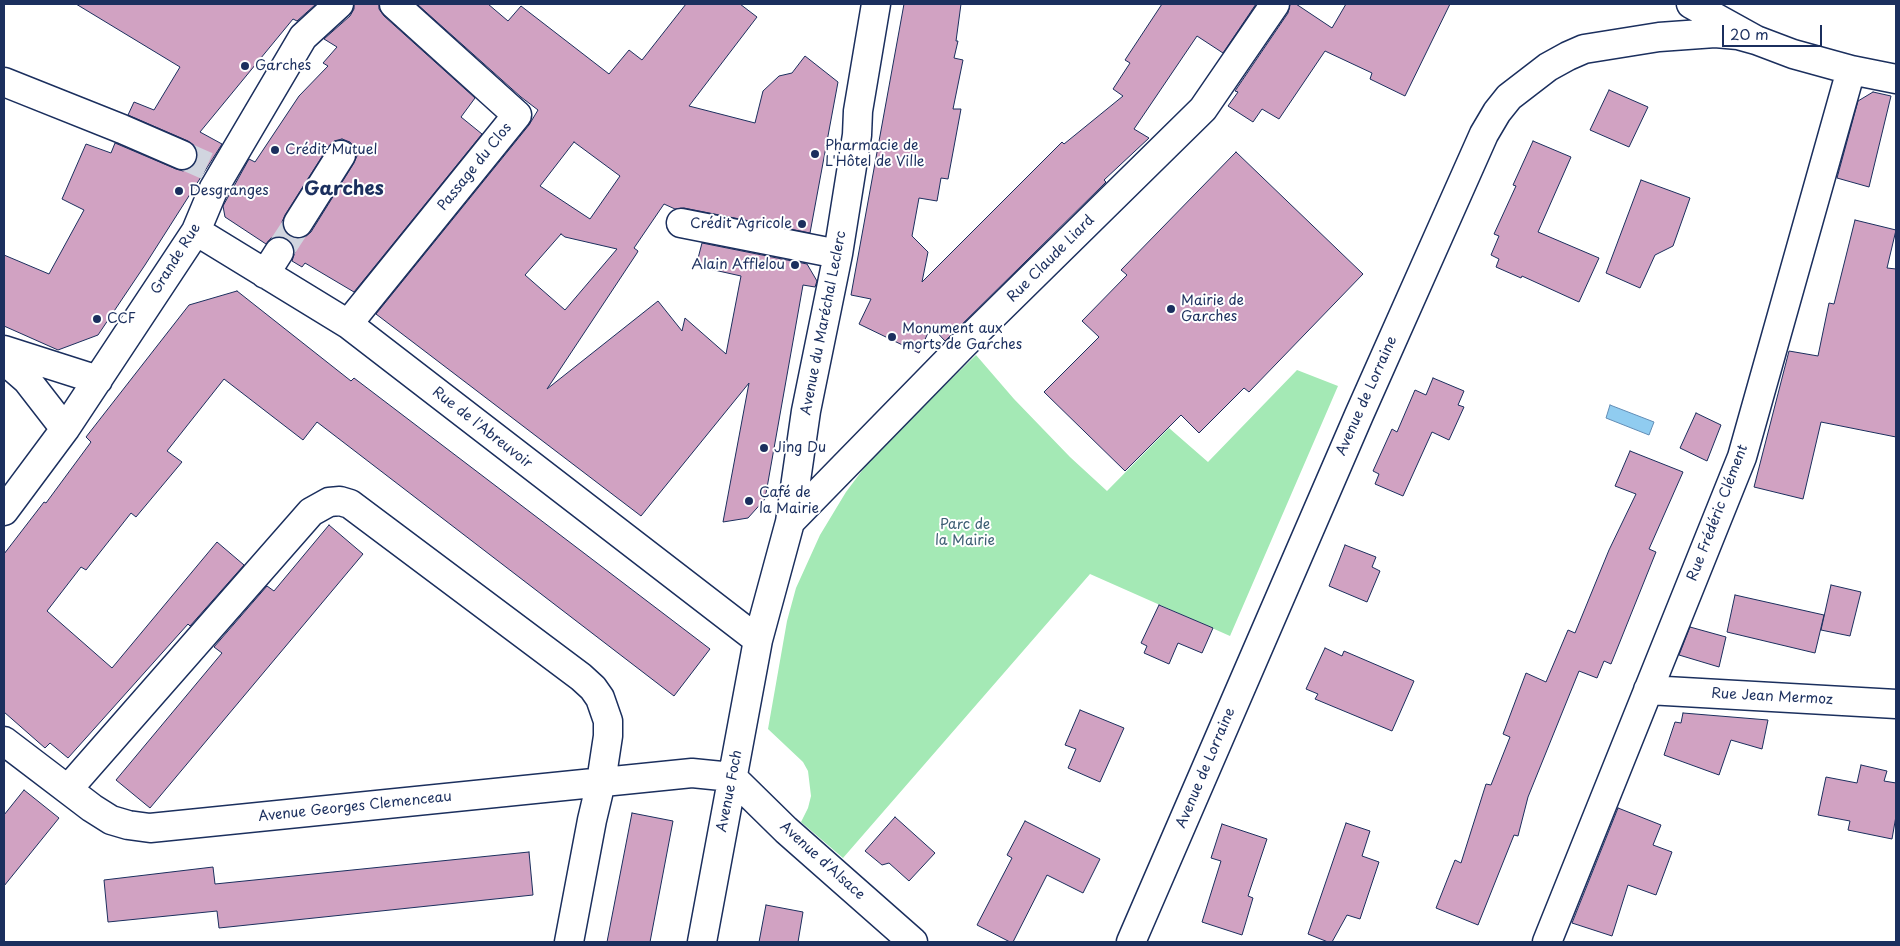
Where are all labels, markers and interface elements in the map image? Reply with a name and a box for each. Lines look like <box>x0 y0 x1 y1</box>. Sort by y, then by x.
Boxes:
scale bar <box>1725 15 1825 47</box>
text: 20 m <box>1730 22 1769 45</box>
place label: Garches <box>255 58 311 74</box>
marker: Garches <box>239 60 251 72</box>
street label: Passage du Clos <box>435 120 515 214</box>
place label: Pharmacie de L'Hôtel de Ville <box>825 138 924 170</box>
place label: Crédit Mutuel <box>285 142 377 158</box>
marker: Crédit Mutuel <box>269 144 281 156</box>
marker: Pharmacie de L'Hôtel de Ville <box>809 148 821 160</box>
district label: Garches <box>304 179 384 201</box>
place label: Desgranges <box>189 183 269 199</box>
marker: Desgranges <box>173 185 185 197</box>
street label: Rue Claude Liard <box>1004 212 1098 306</box>
place label: Crédit Agricole <box>690 216 792 232</box>
marker: Crédit Agricole <box>796 218 808 230</box>
street label: Grande Rue <box>148 220 204 298</box>
street label: Avenue du Maréchal Leclerc <box>798 229 850 417</box>
place label: Alain Afflelou <box>692 257 785 273</box>
marker: Alain Afflelou <box>789 259 801 271</box>
place label: Mairie de Garches <box>1181 293 1244 326</box>
marker: Mairie de Garches <box>1165 303 1177 315</box>
place label: CCF <box>107 311 136 327</box>
marker: CCF <box>91 313 103 325</box>
place label: Monument aux morts de Garches <box>902 321 1022 354</box>
marker: Monument aux morts de Garches <box>886 331 898 343</box>
street label: Avenue de Lorraine <box>1333 334 1401 458</box>
street label: Rue de l'Abreuvoir <box>429 384 535 472</box>
place label: Jing Du <box>774 440 826 456</box>
marker: Jing Du <box>758 442 770 454</box>
street label: Rue Frédéric Clément <box>1684 442 1752 584</box>
place label: Café de la Mairie <box>759 485 819 518</box>
marker: Café de la Mairie <box>743 495 755 507</box>
park label: Parc de la Mairie <box>935 517 995 550</box>
street label: Rue Jean Mermoz <box>1711 685 1833 709</box>
street label: Avenue de Lorraine <box>1173 705 1239 831</box>
street label: Avenue Foch <box>714 748 746 834</box>
street label: Avenue Georges Clemenceau <box>257 788 453 826</box>
street label: Avenue d'Alsace <box>776 819 868 903</box>

